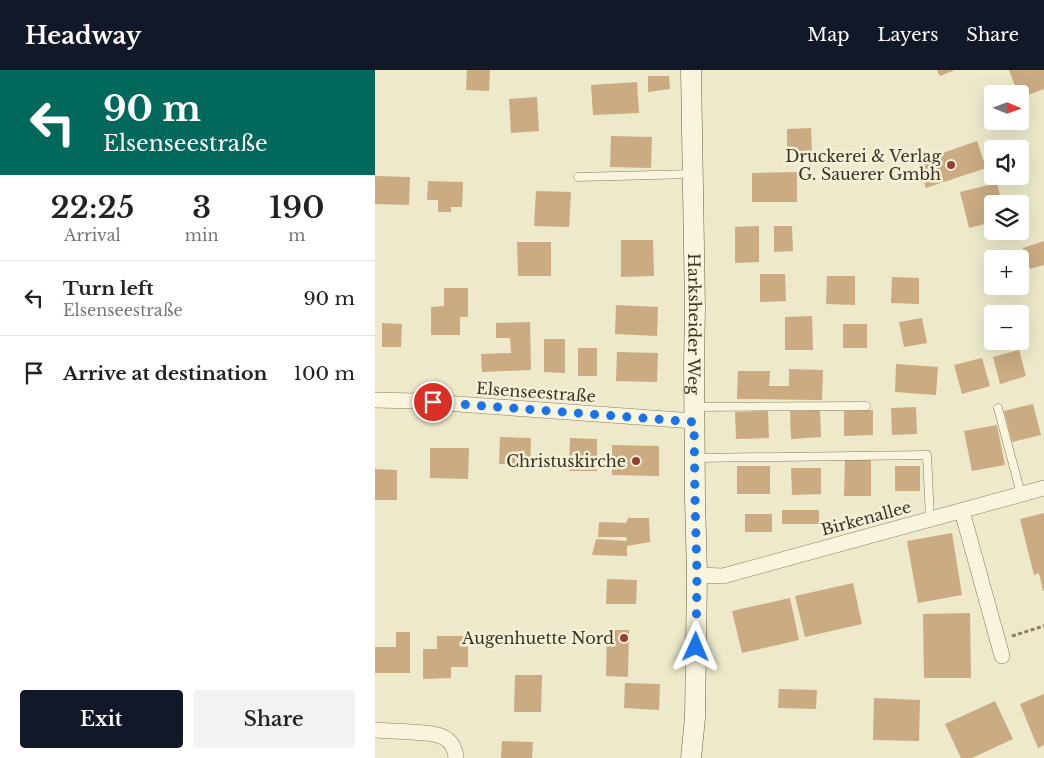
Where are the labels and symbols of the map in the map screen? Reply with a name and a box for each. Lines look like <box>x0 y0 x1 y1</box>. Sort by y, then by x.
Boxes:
north arrow <box>984 85 1029 130</box>
place label: Druckerei & Verlag G. Sauerer Gmbh <box>785 146 941 184</box>
marker: Druckerei & Verlag G. Sauerer Gmbh <box>945 159 957 171</box>
street label: Harksheider Weg <box>684 253 705 395</box>
street label: Elsenseestraße <box>476 378 596 406</box>
pin <box>412 381 454 423</box>
place label: Christuskirche <box>506 451 626 471</box>
marker: Christuskirche <box>630 455 642 467</box>
street label: Birkenallee <box>819 496 913 540</box>
position arrow <box>669 620 721 672</box>
place label: Augenhuette Nord <box>461 628 614 648</box>
marker: Augenhuette Nord <box>618 632 630 644</box>

